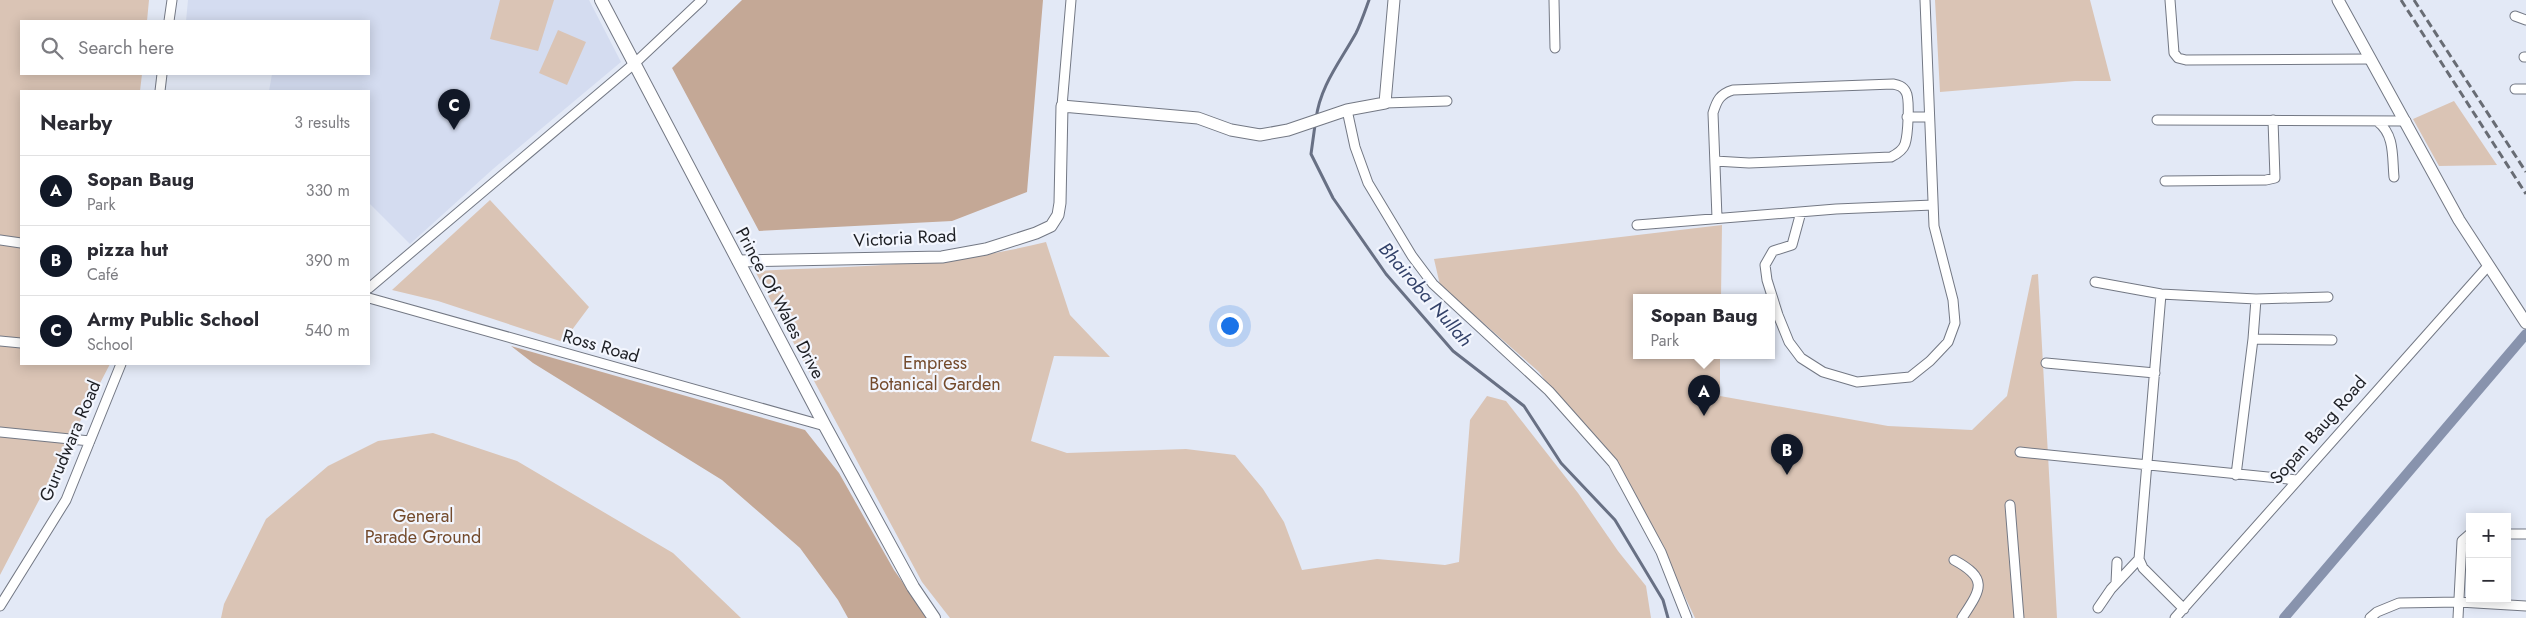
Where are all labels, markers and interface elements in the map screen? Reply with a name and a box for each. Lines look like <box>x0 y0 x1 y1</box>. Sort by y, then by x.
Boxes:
search box <box>20 20 370 75</box>
icon: search <box>38 34 66 62</box>
text: Search here <box>78 34 174 61</box>
pin: C <box>438 89 470 130</box>
text: Nearby <box>40 108 112 138</box>
text: 3 results <box>294 111 350 134</box>
text: Sopan Baug <box>87 166 194 193</box>
text: A <box>50 179 62 202</box>
text: 330 m <box>306 179 350 202</box>
text: Park <box>87 193 116 216</box>
street label: Prince Of Wales Drive <box>729 222 831 384</box>
street label: Victoria Road <box>853 222 957 254</box>
text: pizza hut <box>87 236 168 263</box>
water label: Bhairoba Nullah <box>1373 236 1479 353</box>
text: B <box>51 249 61 272</box>
text: 390 m <box>305 249 350 272</box>
text: Café <box>87 263 118 286</box>
popup <box>1633 294 1775 359</box>
text: Sopan Baug <box>1650 302 1758 329</box>
text: Army Public School <box>87 306 259 333</box>
your location <box>1217 313 1243 339</box>
text: C <box>50 319 62 342</box>
text: 540 m <box>305 319 350 342</box>
street label: Ross Road <box>560 323 642 369</box>
text: Park <box>1650 329 1679 352</box>
text: School <box>87 333 133 356</box>
park label: Empress Botanical Garden <box>869 350 1001 397</box>
street label: Sopan Baug Road <box>2264 370 2372 490</box>
pin: A <box>1688 375 1720 416</box>
street label: Gurudwara Road <box>33 376 107 506</box>
pin: B <box>1771 434 1803 475</box>
park label: General Parade Ground <box>365 503 481 550</box>
map controls <box>2466 513 2511 603</box>
button: + <box>2466 513 2511 558</box>
button: − <box>2466 558 2511 603</box>

